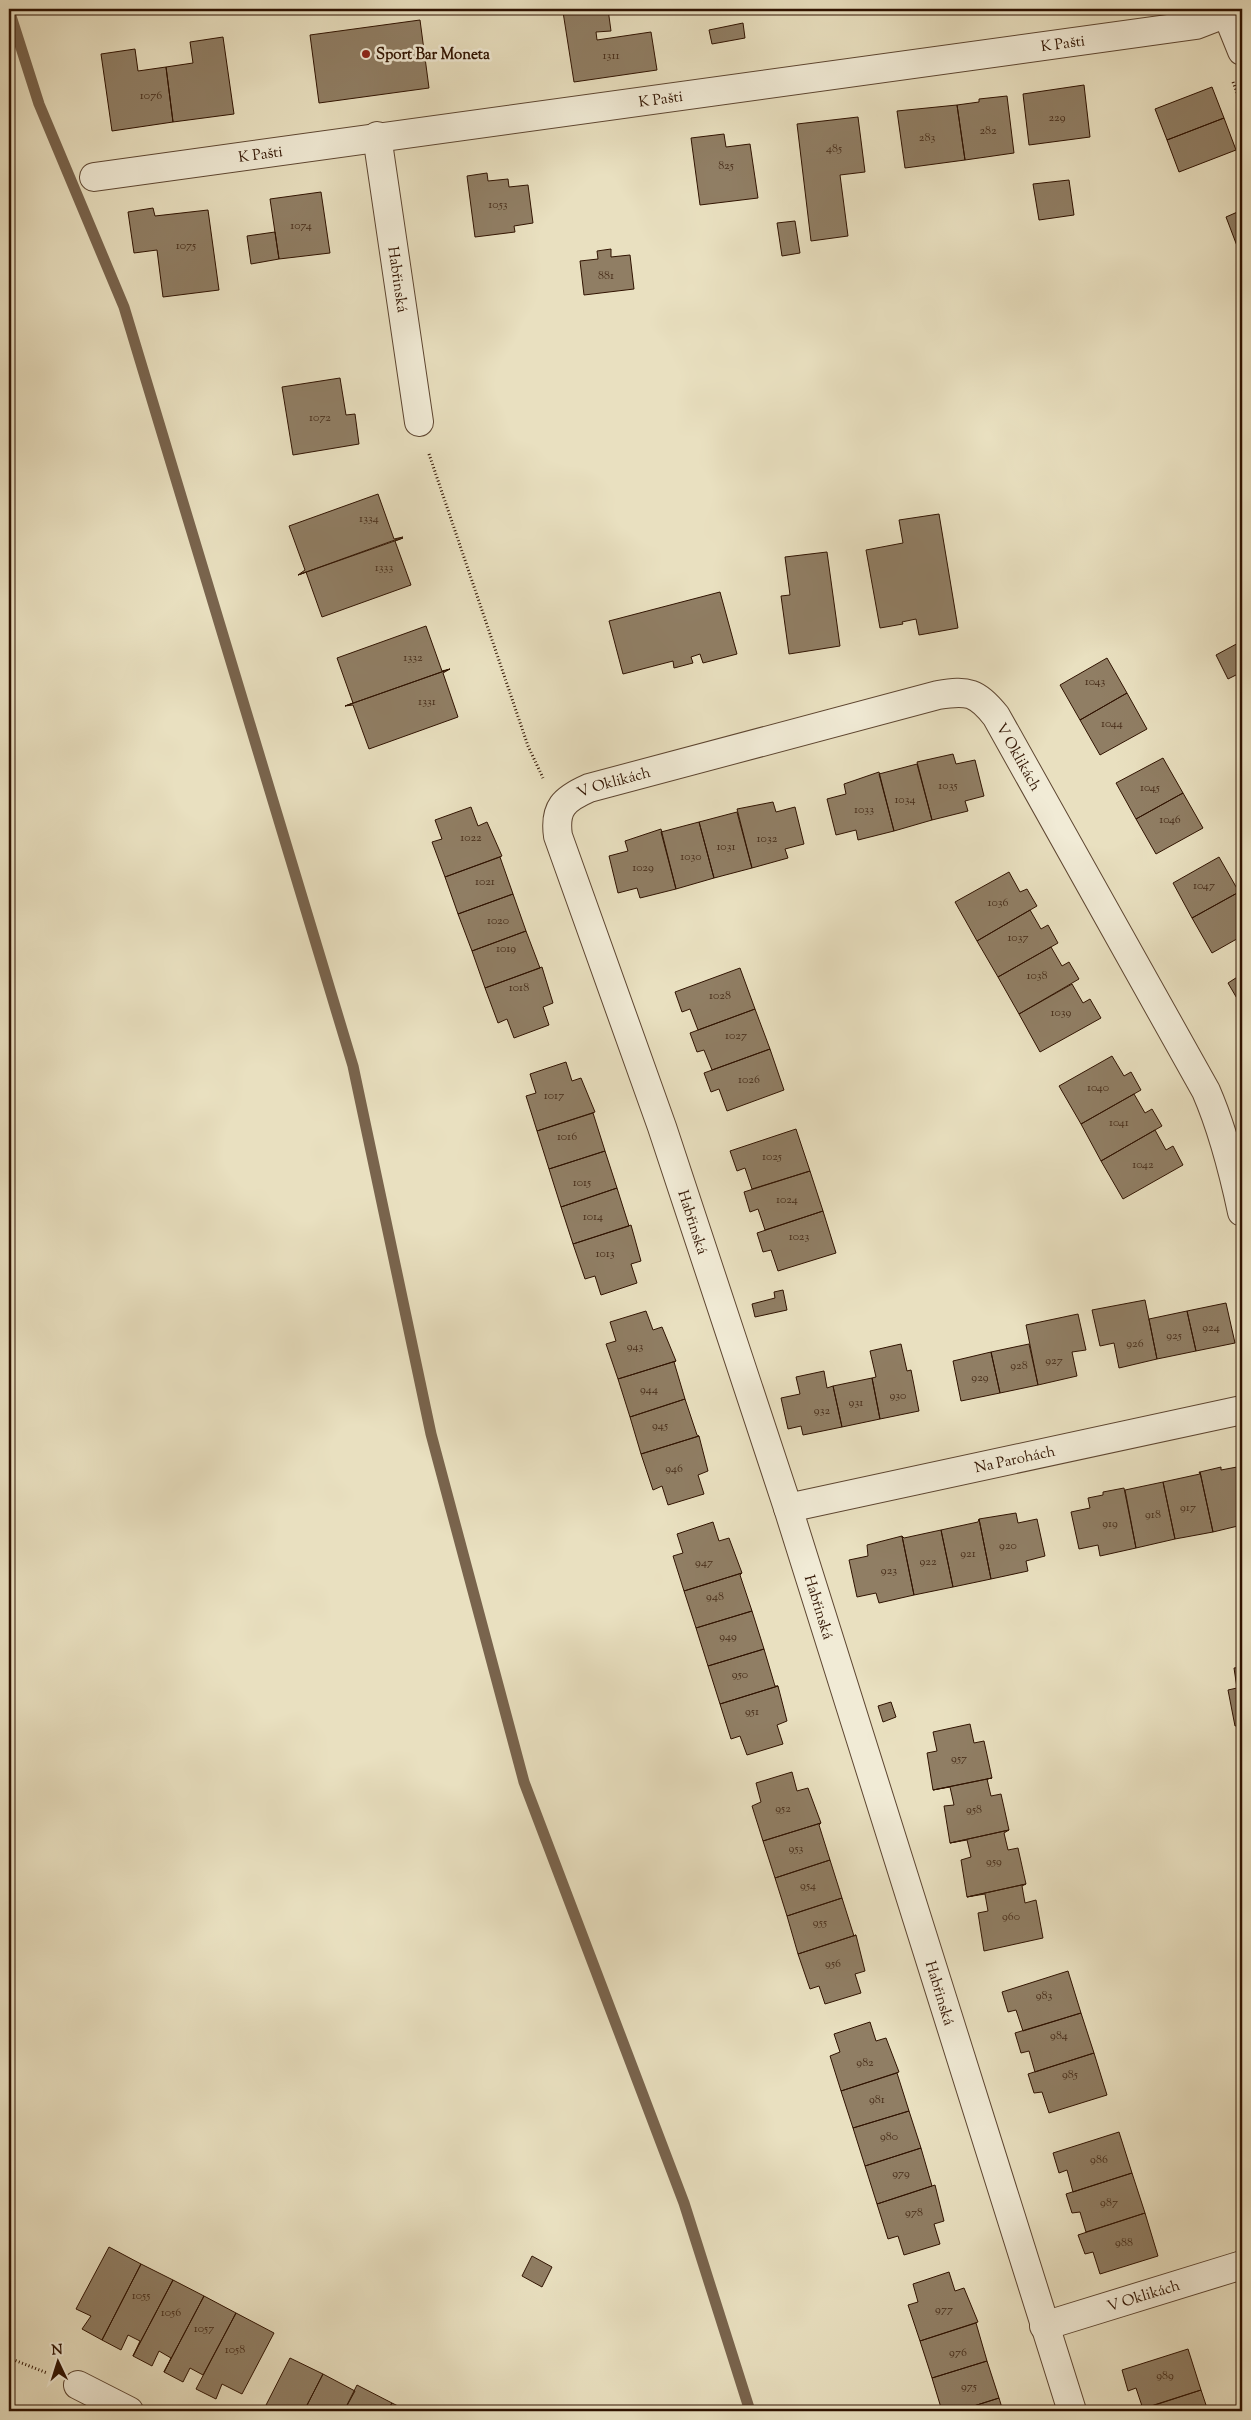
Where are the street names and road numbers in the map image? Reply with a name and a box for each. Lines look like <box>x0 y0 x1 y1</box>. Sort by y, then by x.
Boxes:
street label: K Pašti <box>1040 31 1087 58</box>
street label: K Pašti <box>637 87 684 114</box>
street label: K Pašti <box>237 142 284 169</box>
street label: Habřinská <box>381 245 412 314</box>
street label: V Oklikách <box>990 720 1045 796</box>
street label: V Oklikách <box>574 763 653 804</box>
street label: Habřinská <box>671 1188 712 1257</box>
street label: Na Parohách <box>973 1442 1058 1479</box>
street label: Habřinská <box>798 1573 837 1642</box>
street label: Habřinská <box>919 1959 958 2028</box>
street label: V Oklikách <box>1105 2276 1183 2318</box>

